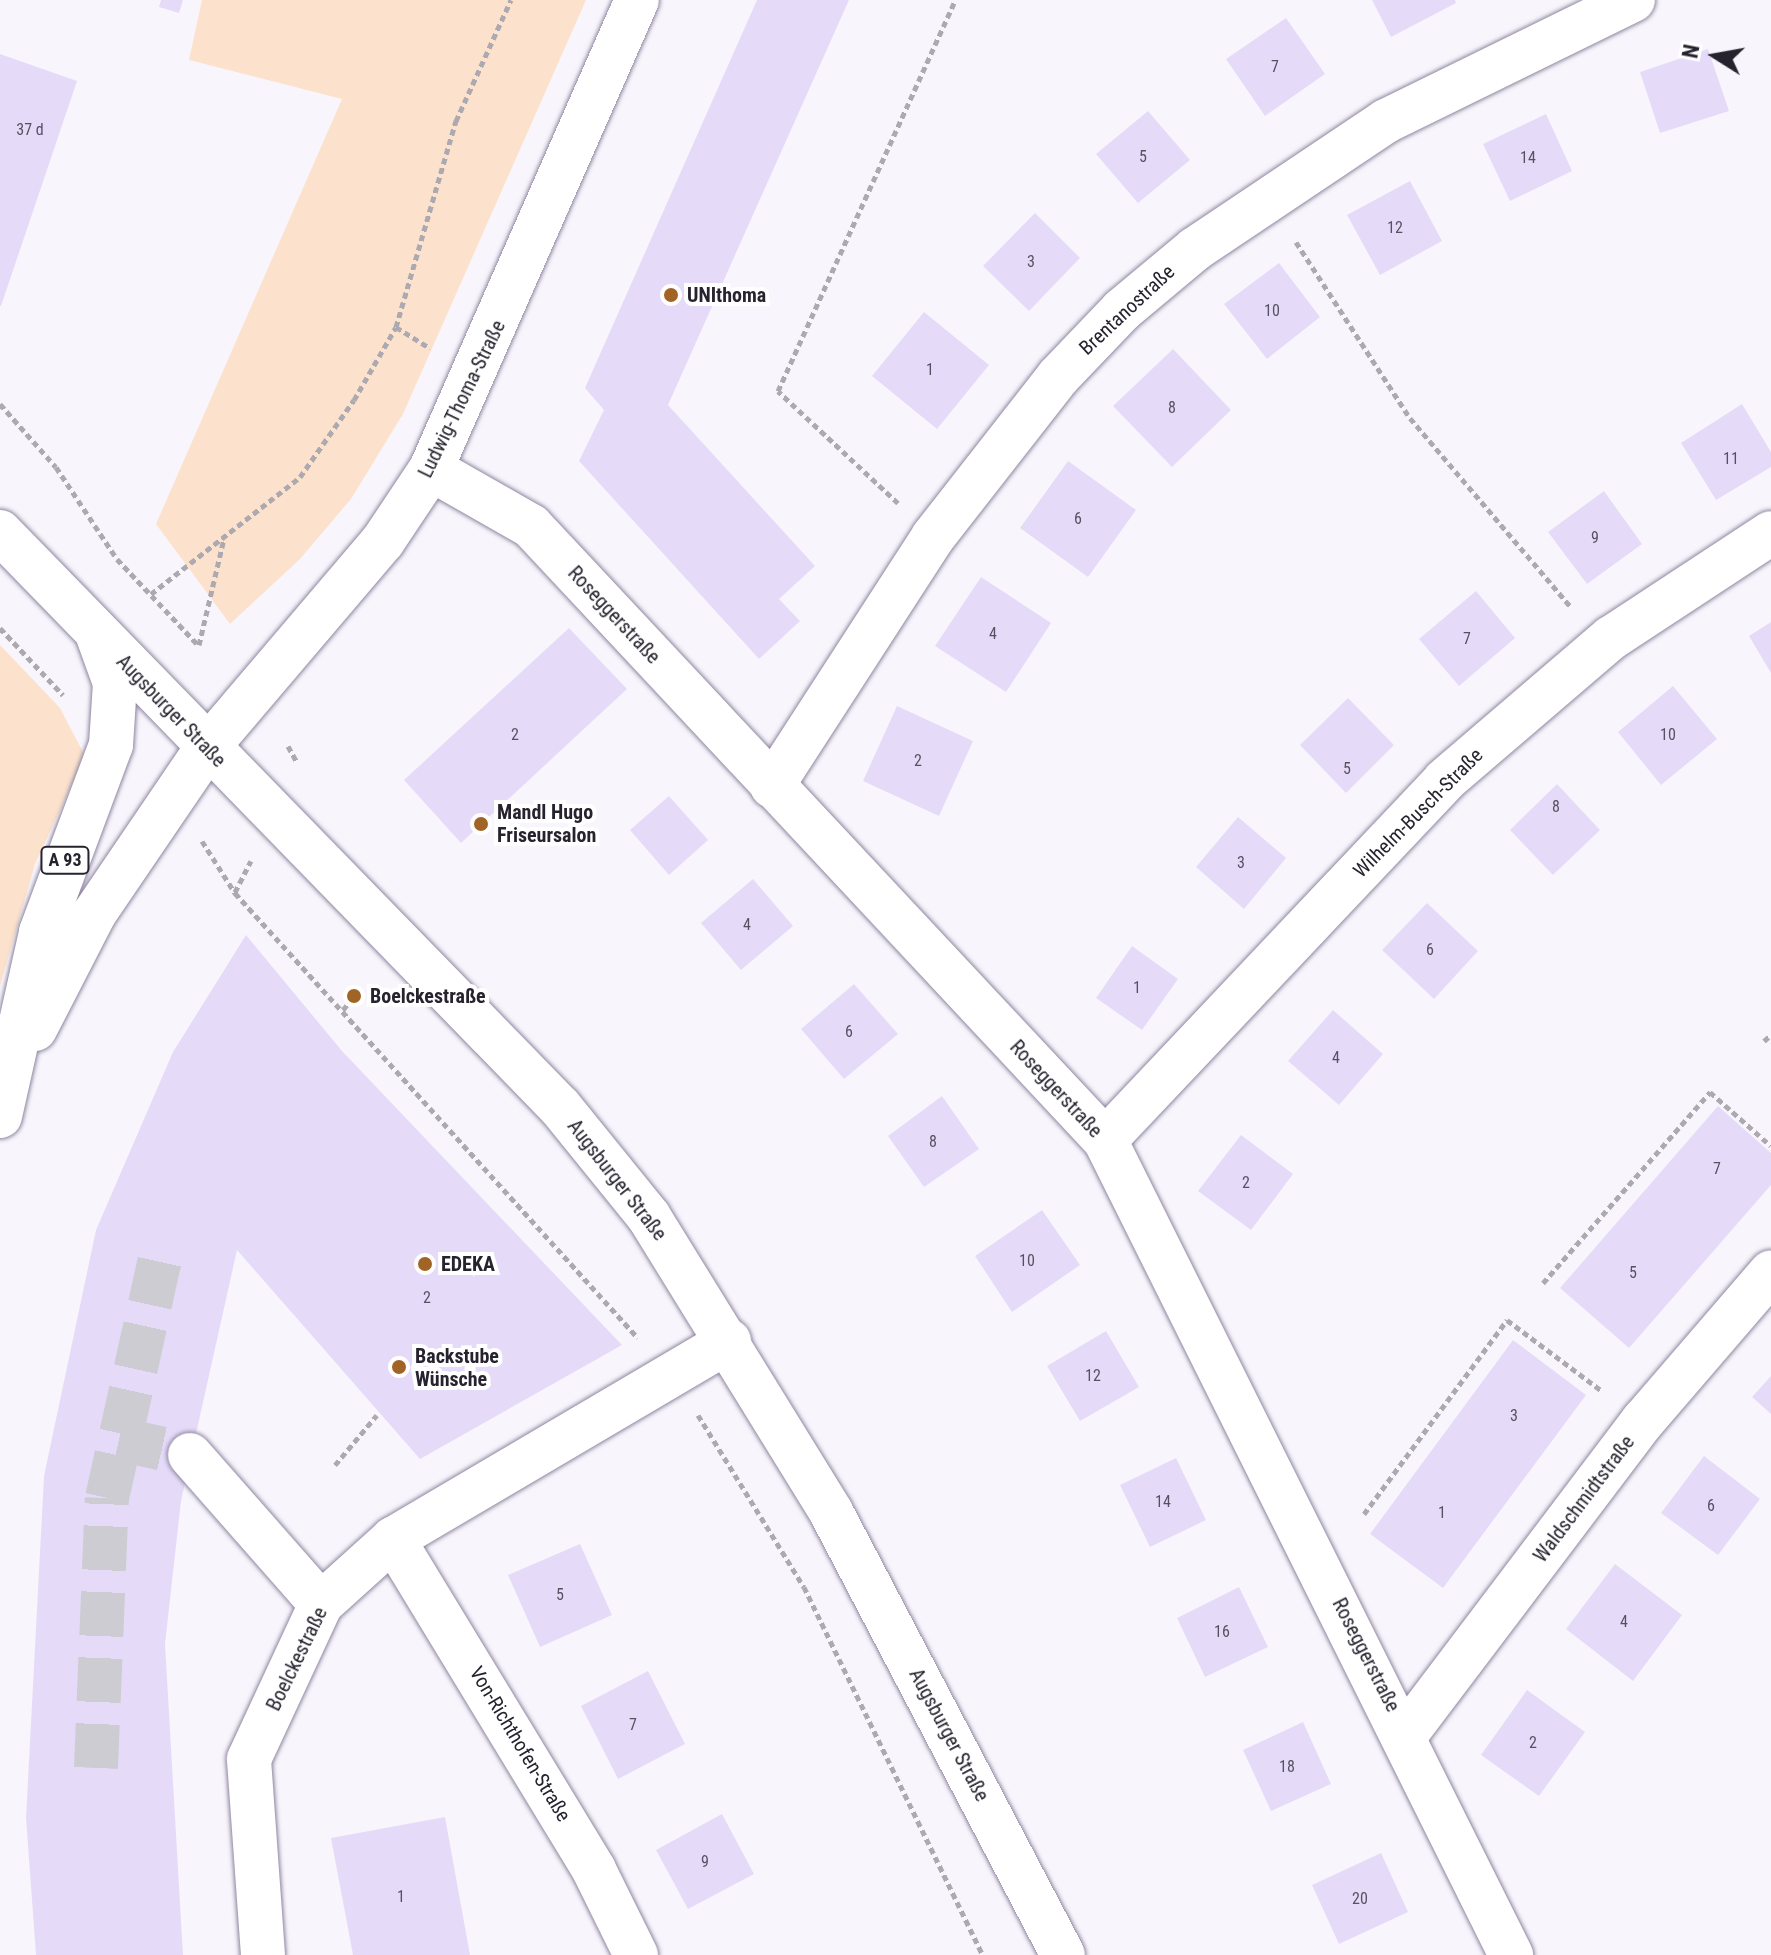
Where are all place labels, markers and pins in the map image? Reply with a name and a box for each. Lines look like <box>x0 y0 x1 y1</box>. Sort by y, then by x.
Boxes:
place label: UNIthoma <box>687 283 766 307</box>
marker: UNIthoma <box>662 286 680 304</box>
place label: Mandl Hugo Friseursalon <box>497 800 596 847</box>
marker: Mandl Hugo Friseursalon <box>472 815 490 833</box>
place label: Boelckestraße <box>370 984 486 1008</box>
marker: Boelckestraße <box>345 987 363 1005</box>
place label: EDEKA <box>441 1252 495 1276</box>
marker: EDEKA <box>416 1255 434 1273</box>
place label: Backstube Wünsche <box>415 1344 499 1391</box>
marker: Backstube Wünsche <box>390 1358 408 1376</box>

